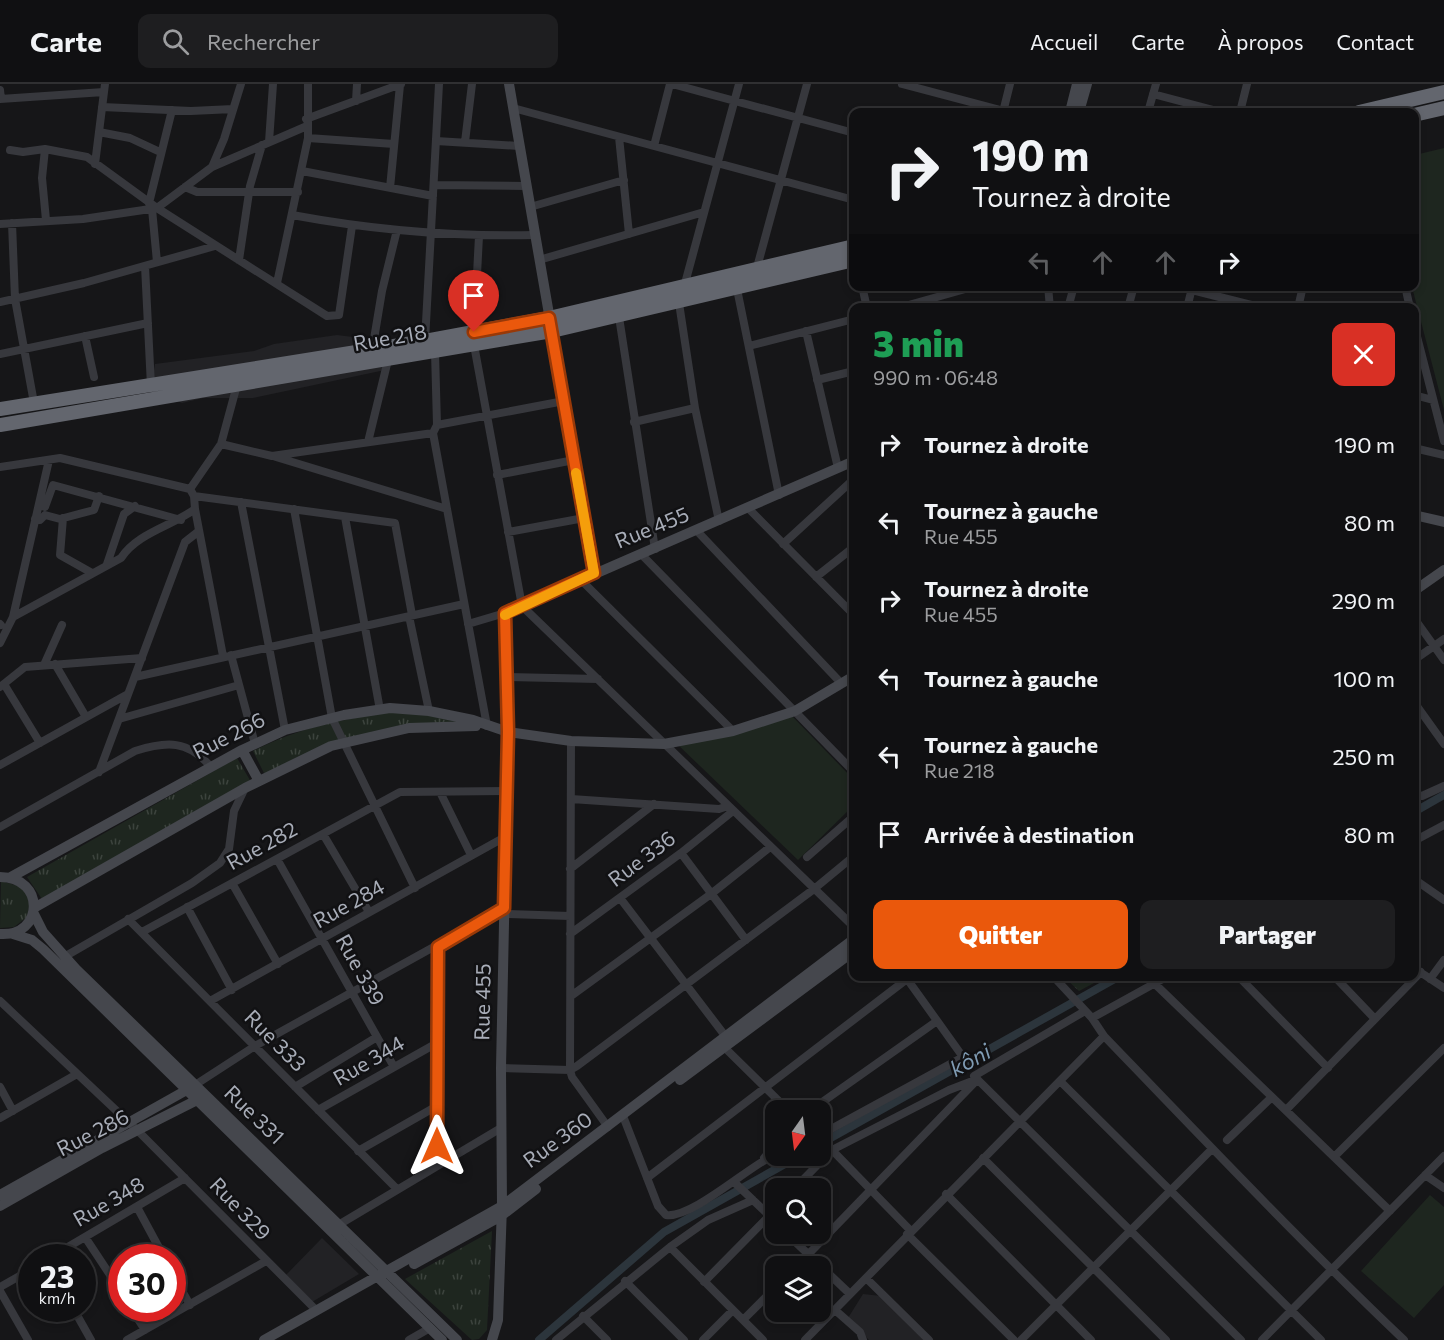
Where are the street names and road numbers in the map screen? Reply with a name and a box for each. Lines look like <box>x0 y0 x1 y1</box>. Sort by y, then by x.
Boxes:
street label: Rue 218 <box>351 318 428 355</box>
street label: Rue 455 <box>611 501 692 553</box>
street label: Rue 266 <box>188 706 269 763</box>
street label: Rue 282 <box>222 815 301 874</box>
street label: Rue 336 <box>603 825 680 891</box>
street label: Rue 284 <box>308 873 389 932</box>
street label: Rue 339 <box>332 929 391 1009</box>
street label: Rue 455 <box>468 963 495 1041</box>
street label: Rue 333 <box>240 1004 312 1076</box>
street label: Rue 344 <box>328 1029 409 1090</box>
street label: Rue 331 <box>220 1079 290 1149</box>
street label: Rue 286 <box>52 1103 133 1160</box>
street label: Rue 360 <box>518 1105 597 1172</box>
street label: Rue 348 <box>68 1170 148 1231</box>
street label: Rue 329 <box>205 1172 277 1244</box>

